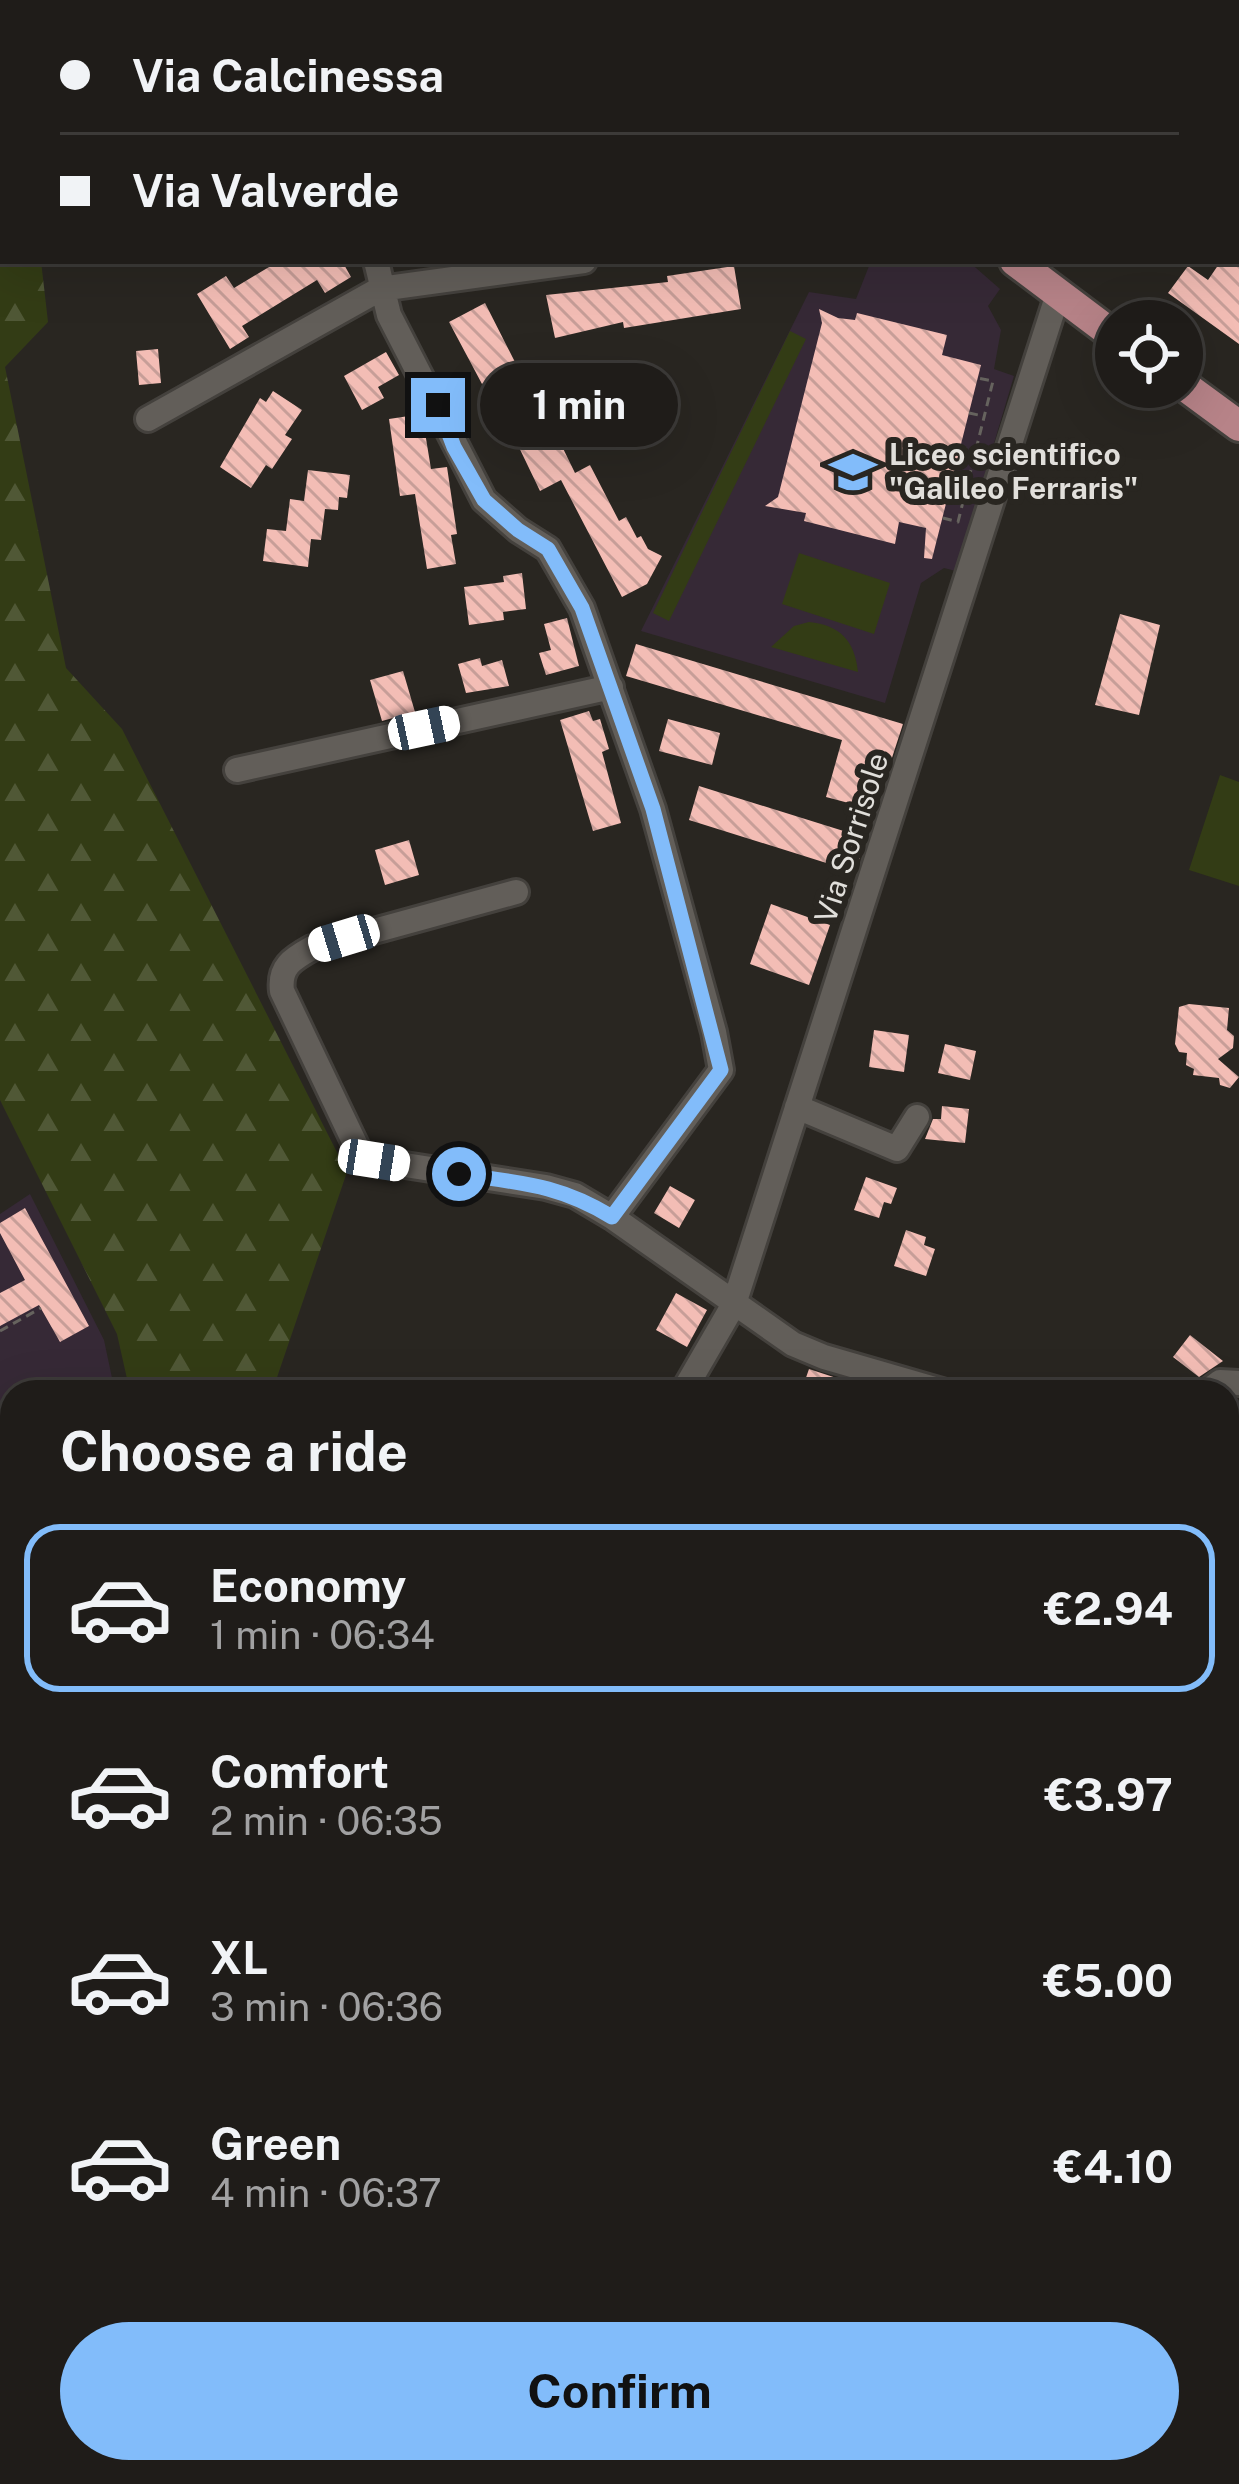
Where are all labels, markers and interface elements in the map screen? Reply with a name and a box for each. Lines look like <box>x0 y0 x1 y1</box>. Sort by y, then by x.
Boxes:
text: Via Calcinessa <box>132 49 444 102</box>
text: Via Valverde <box>132 164 400 217</box>
map controls <box>1095 300 1203 408</box>
button: locate <box>1095 300 1203 408</box>
callout: 1 min <box>480 363 678 447</box>
route end <box>411 378 465 432</box>
text: 1 min <box>532 382 626 428</box>
place label: Liceo scientifico "Galileo Ferraris" <box>889 436 1138 506</box>
school or university icon: Liceo scientifico "Galileo Ferraris" <box>828 447 878 497</box>
car <box>385 703 463 753</box>
street label: Via Sorrisole <box>807 748 896 927</box>
car <box>304 910 384 966</box>
car <box>336 1137 412 1183</box>
route start <box>432 1147 486 1201</box>
text: Choose a ride <box>60 1420 408 1483</box>
icon: car <box>66 1554 174 1662</box>
text: Economy <box>210 1559 406 1612</box>
text: €2.94 <box>1044 1582 1173 1635</box>
text: 1 min · 06:34 <box>210 1612 435 1658</box>
icon: car <box>66 1740 174 1848</box>
text: Comfort <box>210 1745 389 1798</box>
text: €3.97 <box>1045 1768 1173 1821</box>
text: 2 min · 06:35 <box>210 1798 443 1844</box>
icon: car <box>66 1926 174 2034</box>
text: XL <box>210 1931 268 1984</box>
text: €5.00 <box>1043 1954 1173 2007</box>
text: 3 min · 06:36 <box>210 1984 443 2030</box>
icon: car <box>66 2112 174 2220</box>
text: Green <box>210 2117 341 2170</box>
text: €4.10 <box>1054 2140 1173 2193</box>
text: 4 min · 06:37 <box>210 2170 442 2216</box>
button: Confirm <box>60 2322 1179 2460</box>

